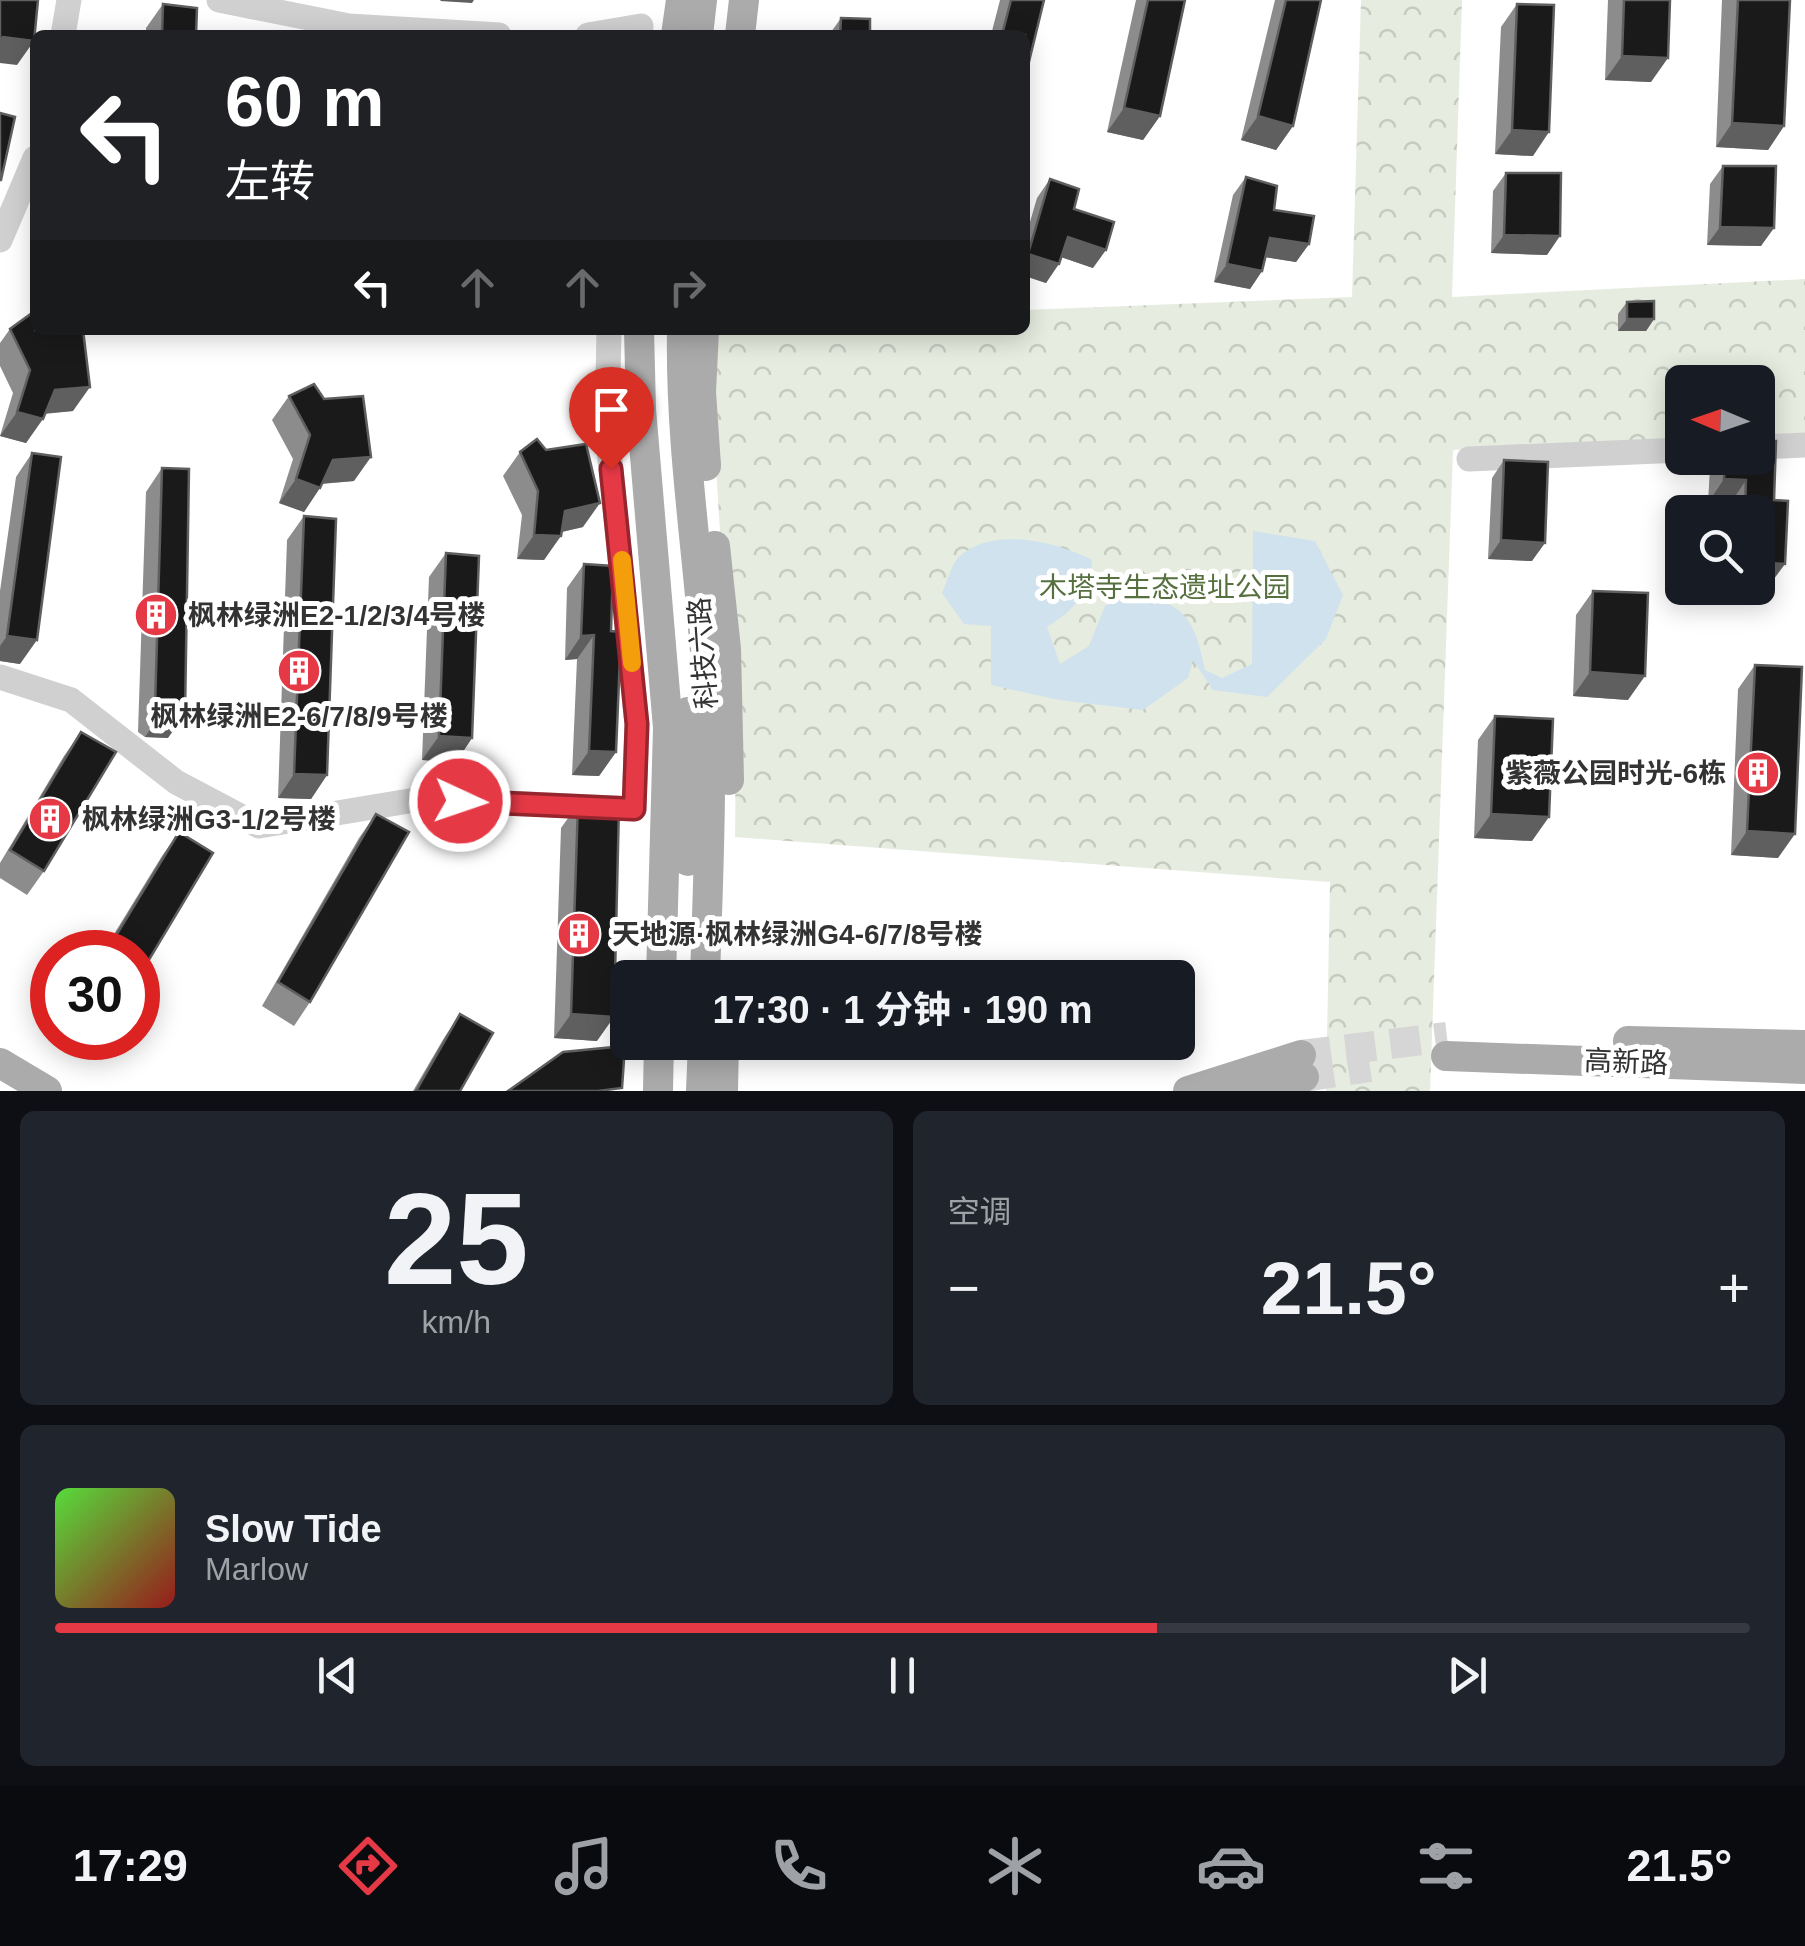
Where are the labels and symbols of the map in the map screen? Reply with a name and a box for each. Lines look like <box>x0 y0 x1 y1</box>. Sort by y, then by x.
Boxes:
north arrow <box>1665 365 1775 475</box>
pin <box>569 367 654 470</box>
park label: 木塔寺生态遗址公园 <box>1039 572 1291 603</box>
building icon: 枫林绿洲E2-1/2/3/4号楼 <box>133 592 179 638</box>
street label: 科技六路 <box>684 596 722 710</box>
place label: 枫林绿洲E2-1/2/3/4号楼 <box>188 600 485 631</box>
building icon: 枫林绿洲E2-6/7/8/9号楼 <box>276 648 322 694</box>
place label: 枫林绿洲E2-6/7/8/9号楼 <box>150 701 448 732</box>
position arrow <box>408 749 512 853</box>
building icon: 紫薇公园时光-6栋 <box>1735 750 1781 796</box>
place label: 紫薇公园时光-6栋 <box>1505 758 1726 789</box>
building icon: 枫林绿洲G3-1/2号楼 <box>27 796 73 842</box>
place label: 枫林绿洲G3-1/2号楼 <box>82 804 336 835</box>
building icon: 天地源·枫林绿洲G4-6/7/8号楼 <box>556 911 602 957</box>
place label: 天地源·枫林绿洲G4-6/7/8号楼 <box>612 919 982 950</box>
speed limit sign: 30 <box>30 930 160 1060</box>
street label: 高新路 <box>1583 1045 1669 1079</box>

